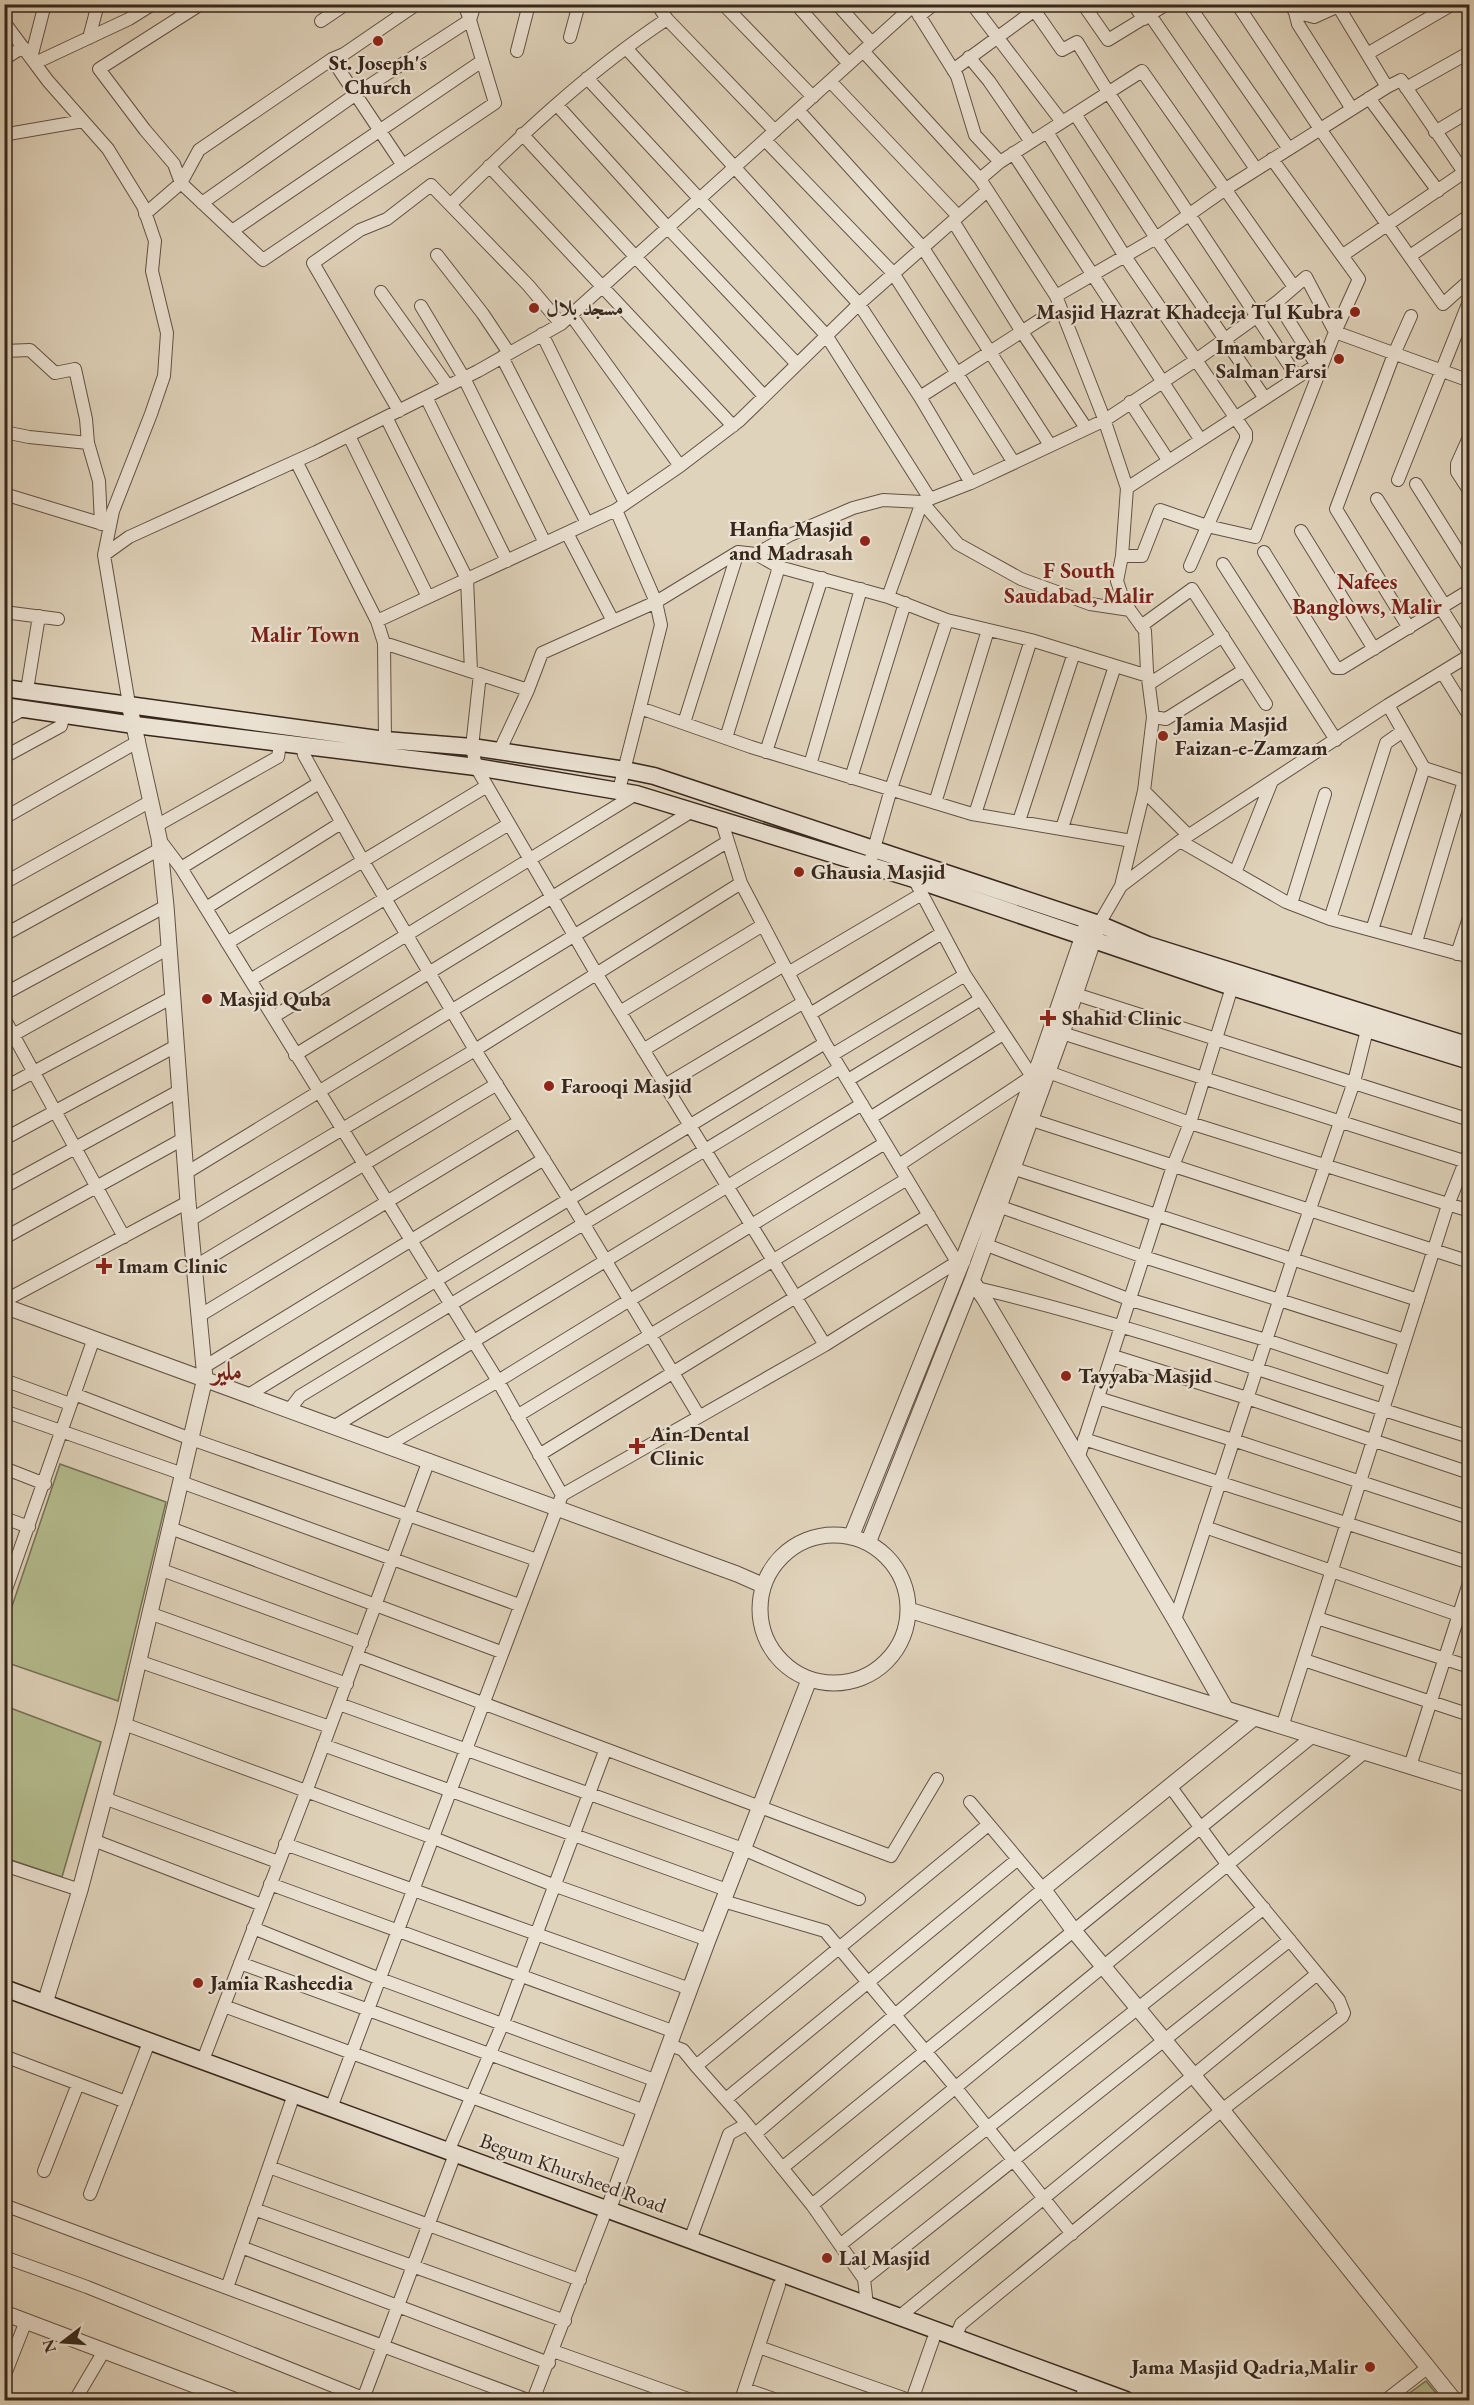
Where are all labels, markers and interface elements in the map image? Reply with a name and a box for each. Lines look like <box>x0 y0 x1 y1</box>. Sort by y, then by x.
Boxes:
marker: St. Joseph's Church <box>371 34 385 48</box>
place label: St. Joseph's Church <box>329 49 427 100</box>
place label: مسجد بلال <box>546 294 623 321</box>
place label: Masjid Hazrat Khadeeja Tul Kubra <box>1036 298 1344 325</box>
marker: مسجد بلال <box>527 301 541 315</box>
marker: Masjid Hazrat Khadeeja Tul Kubra <box>1348 305 1362 319</box>
place label: Imambargah Salman Farsi <box>1216 333 1327 384</box>
marker: Imambargah Salman Farsi <box>1332 352 1346 366</box>
place label: Hanfia Masjid and Madrasah <box>729 515 853 566</box>
marker: Hanfia Masjid and Madrasah <box>858 534 872 548</box>
district label: F South Saudabad, Malir <box>1004 556 1155 610</box>
district label: Nafees Banglows, Malir <box>1292 567 1443 621</box>
district label: Malir Town <box>250 620 360 649</box>
place label: Jamia Masjid Faizan-e-Zamzam <box>1173 710 1328 761</box>
marker: Jamia Masjid Faizan-e-Zamzam <box>1156 729 1170 743</box>
place label: Ghausia Masjid <box>811 858 946 885</box>
marker: Ghausia Masjid <box>792 865 806 879</box>
place label: Masjid Quba <box>219 985 332 1012</box>
marker: Masjid Quba <box>200 992 214 1006</box>
place label: Shahid Clinic <box>1062 1004 1182 1031</box>
marker: Shahid Clinic <box>1039 1009 1057 1027</box>
place label: Farooqi Masjid <box>561 1072 693 1099</box>
marker: Farooqi Masjid <box>542 1079 556 1093</box>
place label: Imam Clinic <box>118 1252 228 1279</box>
marker: Imam Clinic <box>95 1257 113 1275</box>
district label: ملیر <box>209 1353 242 1388</box>
place label: Tayyaba Masjid <box>1078 1362 1213 1389</box>
marker: Tayyaba Masjid <box>1059 1369 1073 1383</box>
place label: Ain-Dental Clinic <box>649 1420 749 1471</box>
marker: Ain-Dental Clinic <box>628 1437 646 1455</box>
place label: Jamia Rasheedia <box>208 1969 354 1996</box>
marker: Jamia Rasheedia <box>191 1976 205 1990</box>
street label: Begum Khursheed Road <box>476 2126 671 2219</box>
place label: Lal Masjid <box>839 2244 931 2271</box>
marker: Lal Masjid <box>820 2251 834 2265</box>
north arrow <box>33 2312 93 2372</box>
text: N <box>37 2337 61 2356</box>
place label: Jama Masjid Qadria,Malir <box>1129 2353 1358 2380</box>
marker: Jama Masjid Qadria,Malir <box>1363 2360 1377 2374</box>

